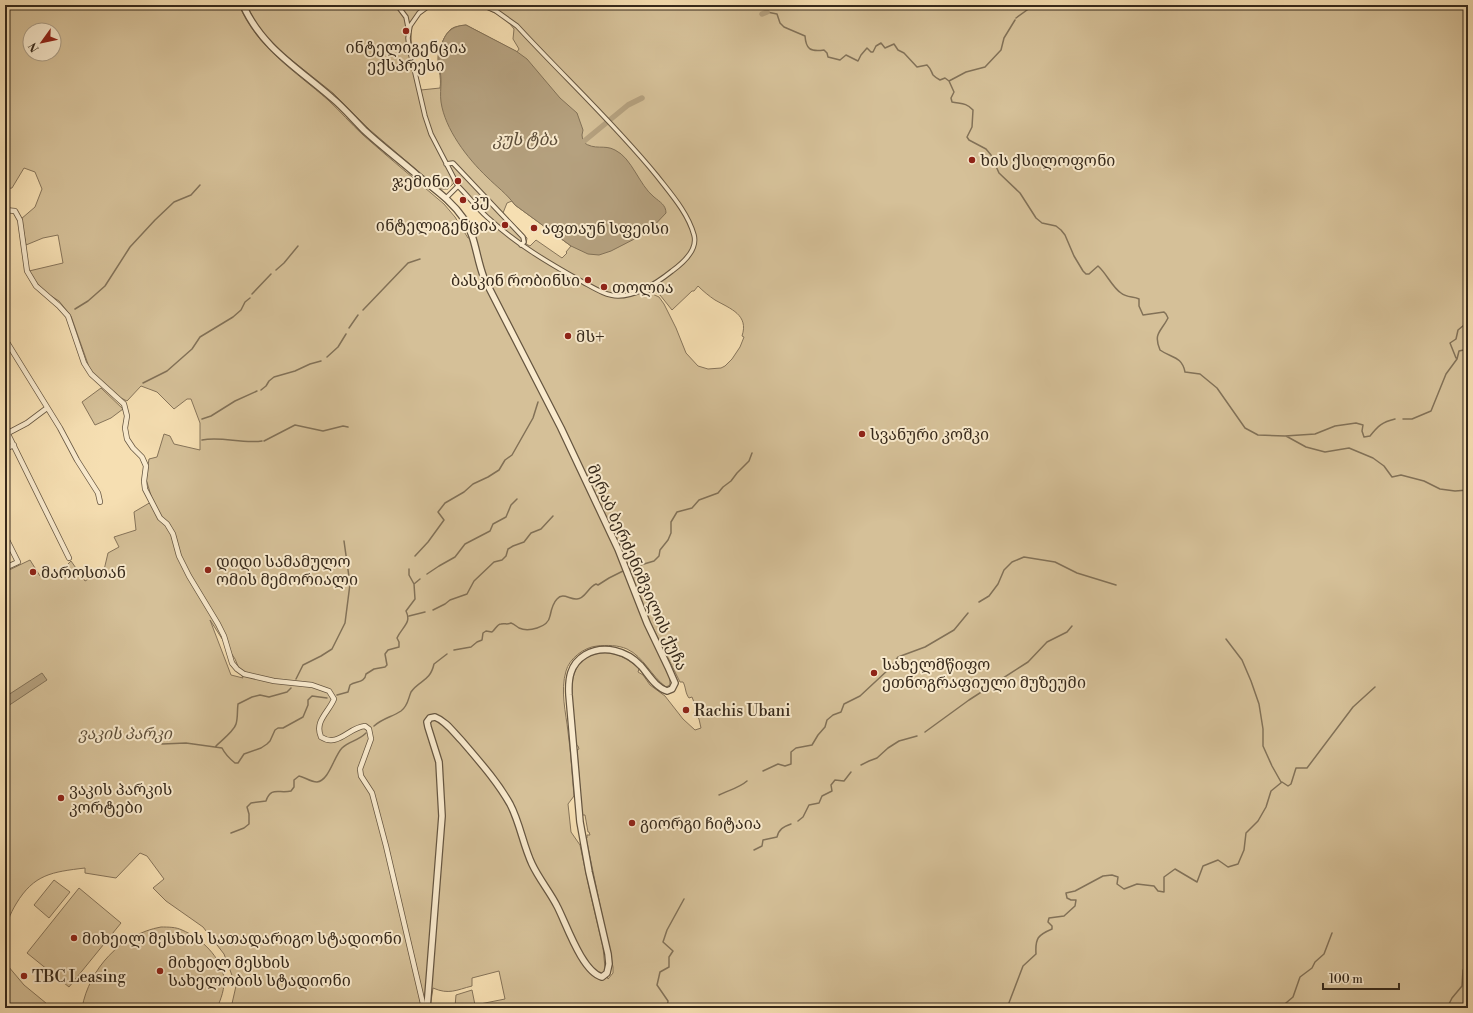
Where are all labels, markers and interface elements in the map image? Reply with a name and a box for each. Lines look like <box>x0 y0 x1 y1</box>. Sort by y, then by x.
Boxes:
north arrow <box>22 22 62 62</box>
marker: ინტელიგენცია ექსპრესი <box>401 26 411 36</box>
place label: ინტელიგენცია ექსპრესი <box>345 38 467 76</box>
text: N <box>26 39 43 54</box>
water label: კუს ტბა <box>493 129 558 151</box>
place label: ხის ქსილოფონი <box>980 151 1115 171</box>
marker: ხის ქსილოფონი <box>967 155 977 165</box>
place label: ჯემინი <box>392 172 450 192</box>
marker: ჯემინი <box>453 176 463 186</box>
place label: კუ <box>471 191 490 211</box>
marker: კუ <box>458 195 468 205</box>
place label: ინტელიგენცია <box>376 216 497 236</box>
place label: აფთაუნ სფეისი <box>542 219 669 239</box>
marker: ინტელიგენცია <box>500 220 510 230</box>
marker: აფთაუნ სფეისი <box>529 223 539 233</box>
place label: ბასკინ რობინსი <box>451 271 580 291</box>
marker: ბასკინ რობინსი <box>583 275 593 285</box>
place label: თოლია <box>612 278 674 298</box>
marker: თოლია <box>599 282 609 292</box>
place label: მს+ <box>576 327 605 347</box>
marker: მს+ <box>563 331 573 341</box>
place label: სვანური კოშკი <box>870 425 989 445</box>
marker: სვანური კოშკი <box>857 429 867 439</box>
street label: მერაბ ბერძენიშვილის ქუჩა <box>582 461 692 674</box>
place label: დიდი სამამულო ომის მემორიალი <box>216 552 358 590</box>
place label: მაროსთან <box>41 563 126 583</box>
marker: დიდი სამამულო ომის მემორიალი <box>203 565 213 575</box>
marker: მაროსთან <box>28 567 38 577</box>
place label: სახელმწიფო ეთნოგრაფიული მუზეუმი <box>882 655 1086 693</box>
marker: სახელმწიფო ეთნოგრაფიული მუზეუმი <box>869 668 879 678</box>
place label: Rachis Ubani <box>694 701 790 721</box>
marker: Rachis Ubani <box>681 705 691 715</box>
park label: ვაკის პარკი <box>78 724 173 744</box>
place label: ვაკის პარკის კორტები <box>69 780 172 818</box>
marker: ვაკის პარკის კორტები <box>56 793 66 803</box>
place label: გიორგი ჩიტაია <box>640 814 761 834</box>
marker: გიორგი ჩიტაია <box>627 818 637 828</box>
place label: მიხეილ მესხის სათადარიგო სტადიონი <box>82 929 402 949</box>
marker: მიხეილ მესხის სათადარიგო სტადიონი <box>69 933 79 943</box>
place label: მიხეილ მესხის სახელობის სტადიონი <box>168 953 351 991</box>
scale bar <box>1323 965 1399 991</box>
marker: მიხეილ მესხის სახელობის სტადიონი <box>155 966 165 976</box>
place label: TBC Leasing <box>32 967 126 987</box>
marker: TBC Leasing <box>19 971 29 981</box>
text: 100 m <box>1329 972 1363 987</box>

